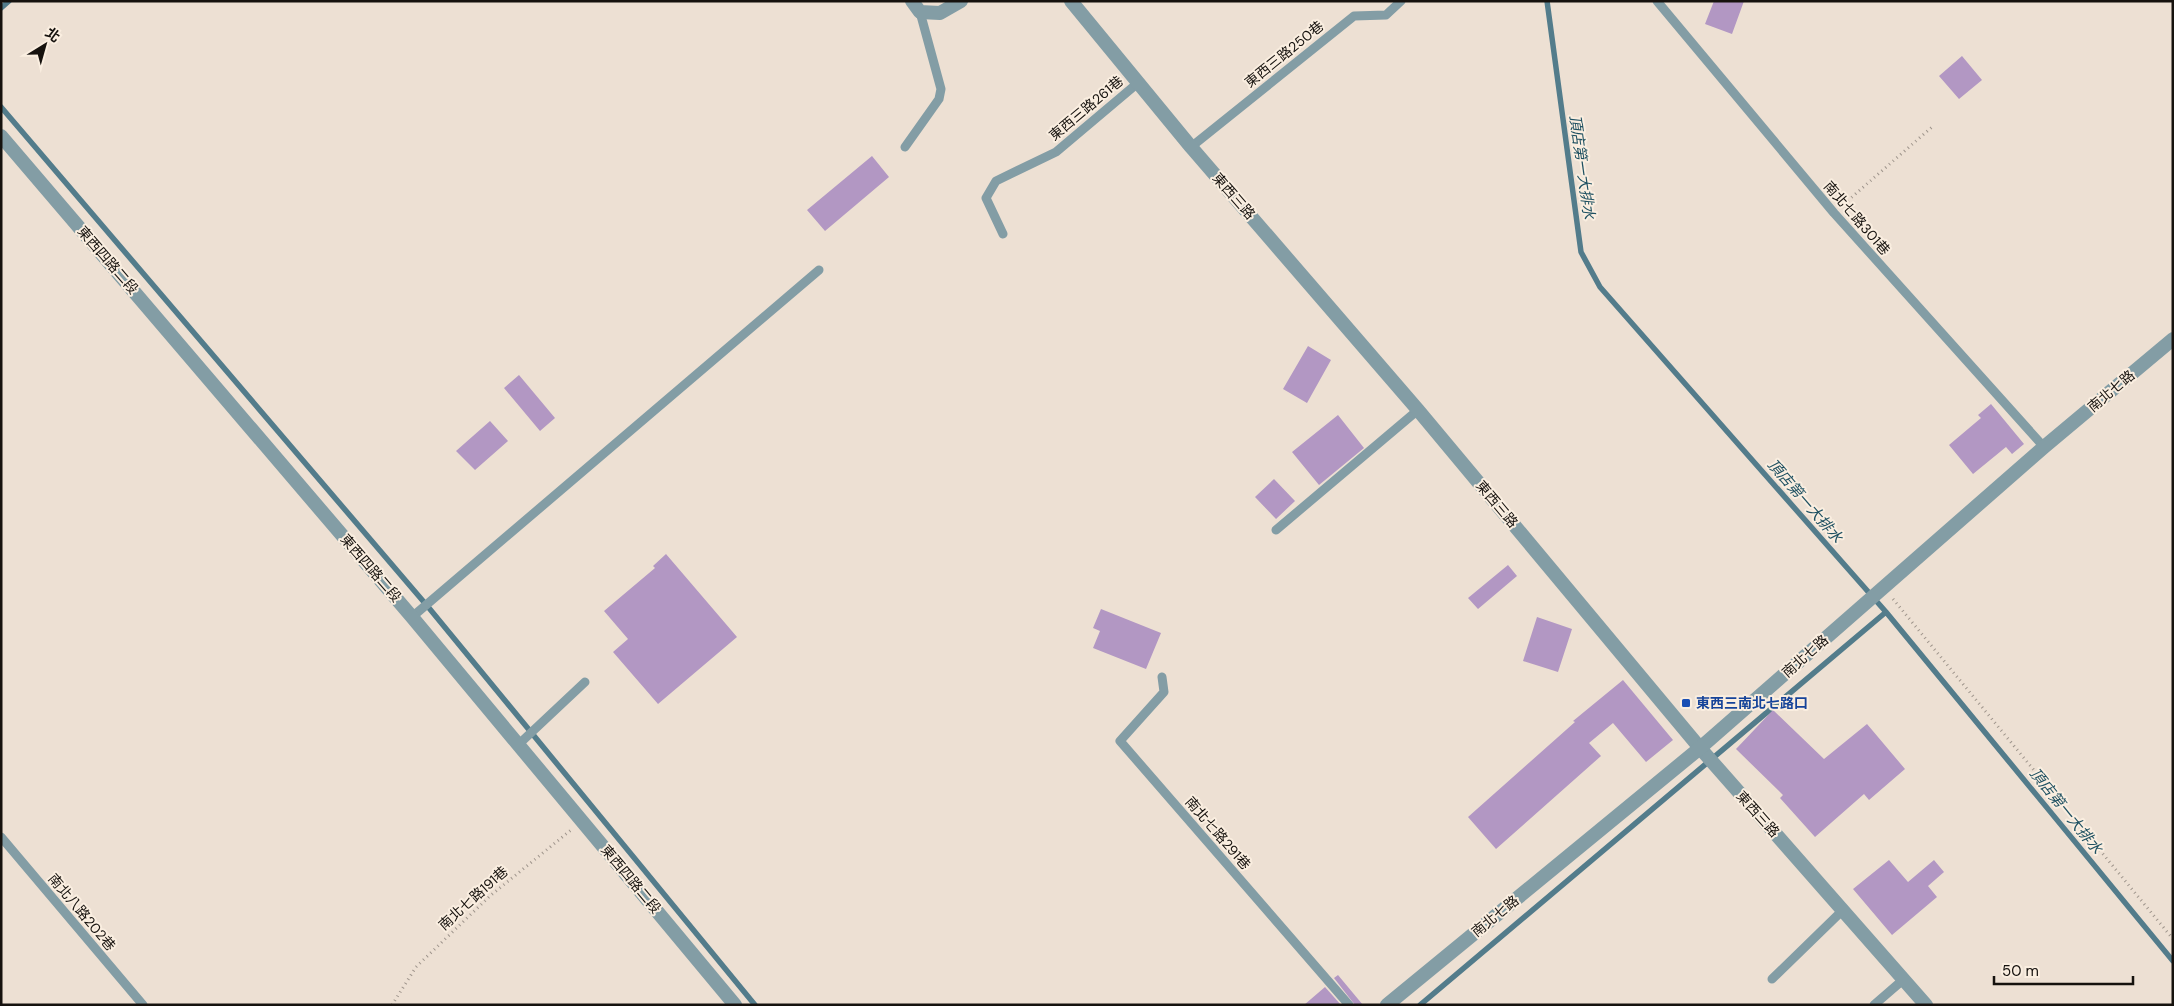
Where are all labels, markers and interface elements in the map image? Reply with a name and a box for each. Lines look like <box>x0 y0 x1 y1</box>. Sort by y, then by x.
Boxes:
street label: 東西三路250巷 <box>1241 17 1327 91</box>
north arrow <box>20 20 70 70</box>
text: 北 <box>42 23 64 46</box>
street label: 東西三路261巷 <box>1045 72 1127 144</box>
water label: 頂店第一大排水 <box>1565 114 1599 221</box>
street label: 東西三路 <box>1209 169 1259 223</box>
street label: 南北七路301巷 <box>1820 177 1894 259</box>
street label: 東西四路二段 <box>74 222 142 298</box>
street label: 南北七路 <box>2084 366 2138 416</box>
water label: 頂店第一大排水 <box>1763 455 1848 548</box>
street label: 東西三路 <box>1472 477 1522 531</box>
street label: 東西四路二段 <box>337 530 405 606</box>
street label: 南北七路 <box>1778 631 1832 681</box>
place label: 東西三南北七路口 <box>1696 694 1808 712</box>
marker: 東西三南北七路口 <box>1680 697 1692 709</box>
water label: 頂店第一大排水 <box>2025 764 2107 859</box>
street label: 東西三路 <box>1733 787 1783 841</box>
street label: 南北七路291巷 <box>1181 793 1255 873</box>
street label: 東西四路二段 <box>597 841 665 917</box>
street label: 南北七路191巷 <box>435 862 511 934</box>
street label: 南北八路202巷 <box>44 870 120 954</box>
street label: 南北七路 <box>1468 891 1522 941</box>
scale bar <box>1994 954 2133 986</box>
text: 50 m <box>2002 961 2039 981</box>

